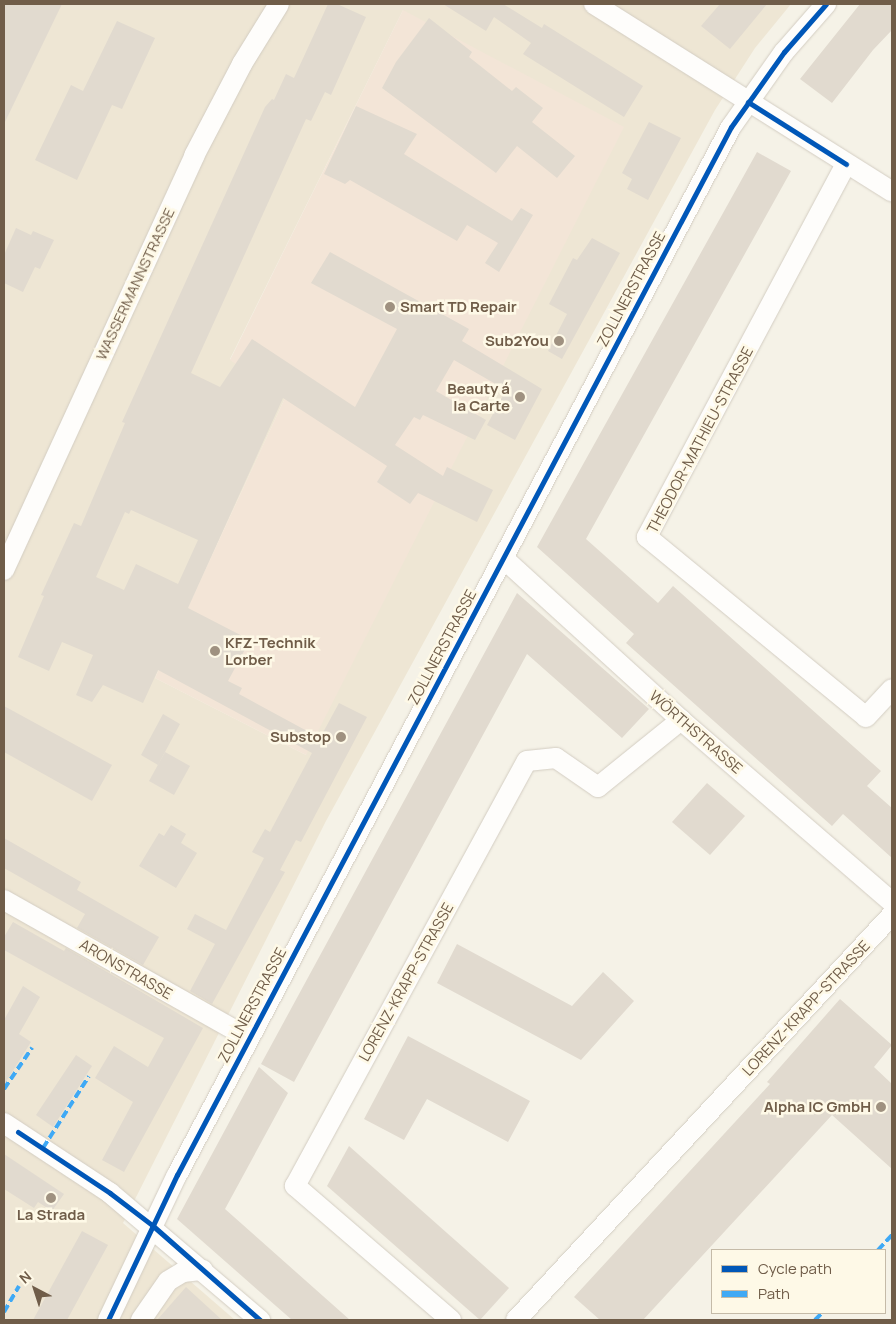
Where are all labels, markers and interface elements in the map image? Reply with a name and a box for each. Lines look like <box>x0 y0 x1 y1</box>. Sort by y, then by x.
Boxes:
street label: WASSERMANNSTRASSE <box>92 205 178 363</box>
street label: ZOLLNERSTRASSE <box>593 228 669 350</box>
place label: Smart TD Repair <box>400 298 517 316</box>
marker: Smart TD Repair <box>384 301 396 313</box>
place label: Sub2You <box>485 332 549 350</box>
marker: Sub2You <box>553 335 565 347</box>
street label: THEODOR-MATHIEU-STRASSE <box>643 344 757 536</box>
place label: Beauty á la Carte <box>447 379 510 414</box>
marker: Beauty á la Carte <box>514 391 526 403</box>
street label: ZOLLNERSTRASSE <box>404 586 480 708</box>
place label: KFZ-Technik Lorber <box>225 633 315 668</box>
marker: KFZ-Technik Lorber <box>209 645 221 657</box>
street label: WÖRTHSTRASSE <box>646 687 746 777</box>
place label: Substop <box>270 728 331 746</box>
marker: Substop <box>335 731 347 743</box>
street label: LORENZ-KRAPP-STRASSE <box>355 900 457 1064</box>
street label: ARONSTRASSE <box>76 935 176 1003</box>
street label: LORENZ-KRAPP-STRASSE <box>739 937 873 1079</box>
street label: ZOLLNERSTRASSE <box>214 944 290 1066</box>
place label: Alpha IC GmbH <box>764 1098 871 1116</box>
marker: Alpha IC GmbH <box>875 1101 887 1113</box>
marker: La Strada <box>45 1192 57 1204</box>
place label: La Strada <box>17 1206 85 1224</box>
legend <box>711 1249 886 1314</box>
text: Cycle path <box>758 1258 832 1279</box>
north arrow <box>10 1264 60 1314</box>
text: N <box>15 1267 35 1288</box>
text: Path <box>758 1283 790 1304</box>

